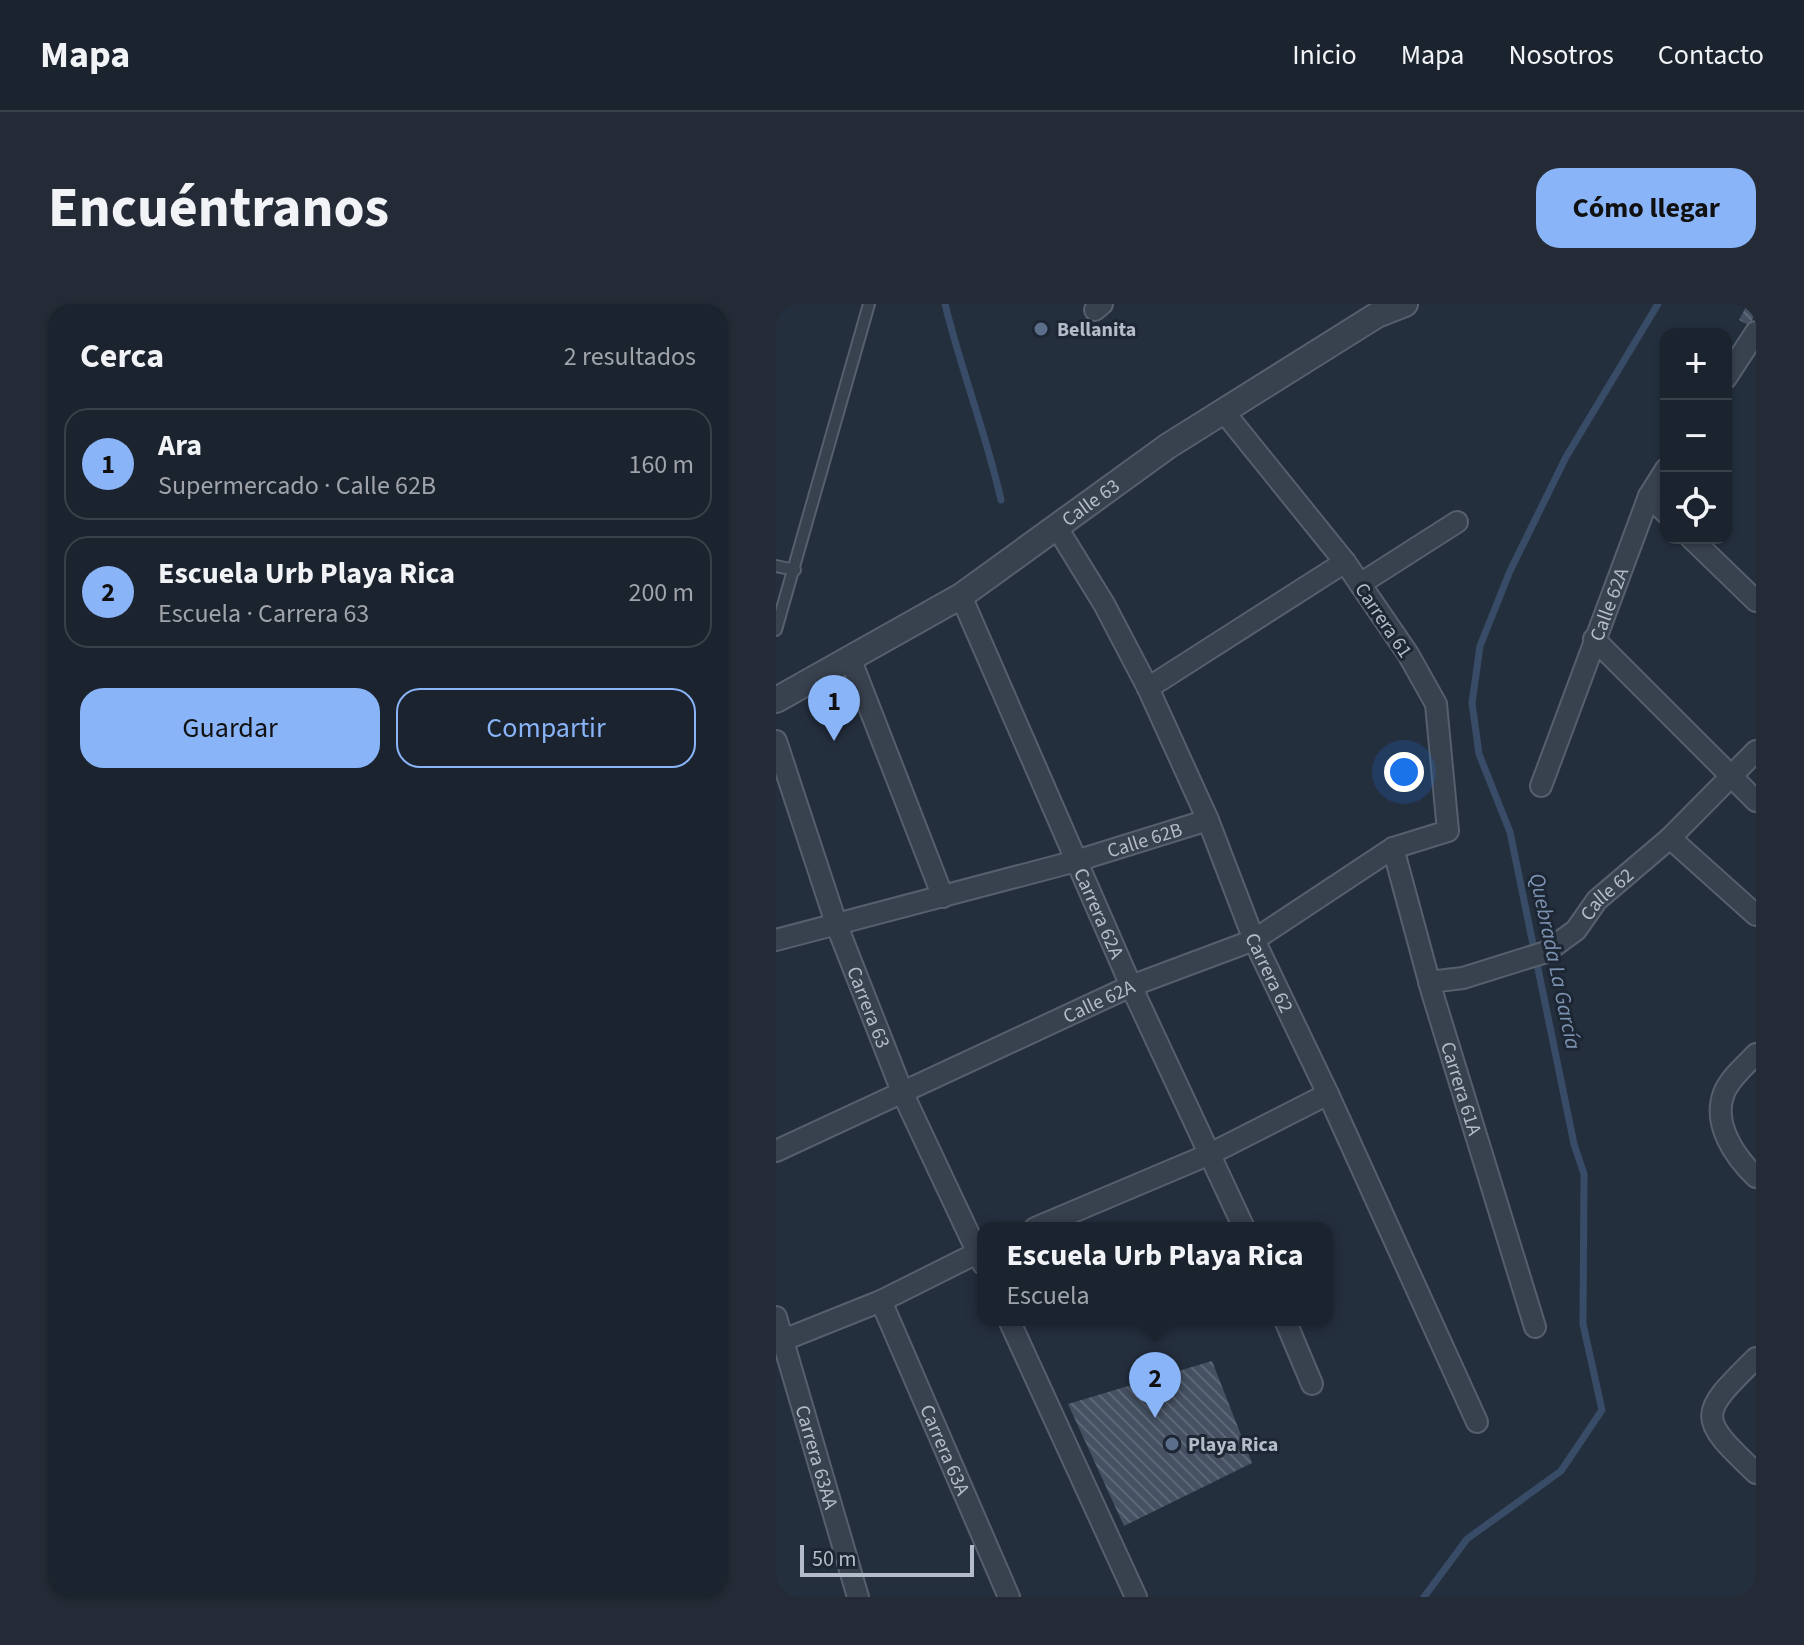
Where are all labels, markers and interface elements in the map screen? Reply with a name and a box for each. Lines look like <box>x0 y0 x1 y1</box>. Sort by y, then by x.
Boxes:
text: Mapa <box>40 28 130 82</box>
text: Inicio <box>1292 35 1357 75</box>
text: Mapa <box>1401 35 1464 75</box>
text: Nosotros <box>1508 35 1614 75</box>
text: Contacto <box>1658 35 1764 75</box>
button: Cómo llegar <box>1536 168 1756 248</box>
text: Encuéntranos <box>48 169 389 248</box>
place label: Bellanita <box>1057 316 1136 344</box>
marker: Bellanita <box>1032 320 1050 338</box>
map controls <box>1660 328 1732 544</box>
button: + <box>1660 328 1732 400</box>
text: Cerca <box>80 332 164 381</box>
text: 2 resultados <box>564 338 696 375</box>
button: − <box>1660 400 1732 472</box>
text: Ara <box>158 424 202 467</box>
text: 1 <box>101 446 115 483</box>
text: 160 m <box>628 446 694 483</box>
text: Supermercado · Calle 62B <box>158 467 436 504</box>
street label: Calle 63 <box>1056 472 1126 534</box>
button: locate <box>1660 472 1732 544</box>
text: Escuela Urb Playa Rica <box>158 552 455 595</box>
street label: Calle 62A <box>1583 564 1636 645</box>
text: 2 <box>101 574 115 611</box>
text: 200 m <box>628 574 694 611</box>
street label: Carrera 61 <box>1348 577 1419 664</box>
text: Escuela · Carrera 63 <box>158 595 369 632</box>
pin: 1 <box>808 675 860 741</box>
button: Guardar <box>80 688 380 768</box>
button: Compartir <box>396 688 696 768</box>
your location <box>1384 752 1424 792</box>
street label: Calle 62B <box>1104 816 1186 866</box>
street label: Calle 62 <box>1574 862 1640 926</box>
street label: Carrera 62A <box>1066 864 1131 964</box>
water label: Quebrada La García <box>1521 870 1589 1053</box>
street label: Carrera 62 <box>1238 929 1300 1018</box>
street label: Carrera 63 <box>839 963 897 1052</box>
street label: Calle 62A <box>1059 973 1140 1031</box>
street label: Carrera 61A <box>1433 1038 1488 1139</box>
popup <box>977 1222 1333 1326</box>
text: Escuela Urb Playa Rica <box>1006 1234 1304 1277</box>
text: Escuela <box>1006 1277 1090 1314</box>
pin: 2 <box>1129 1352 1181 1418</box>
street label: Carrera 63A <box>912 1400 976 1500</box>
street label: Carrera 63AA <box>788 1402 845 1513</box>
place label: Playa Rica <box>1188 1431 1278 1459</box>
marker: Playa Rica <box>1163 1435 1181 1453</box>
scale bar <box>800 1541 974 1577</box>
text: 50 m <box>812 1543 857 1575</box>

